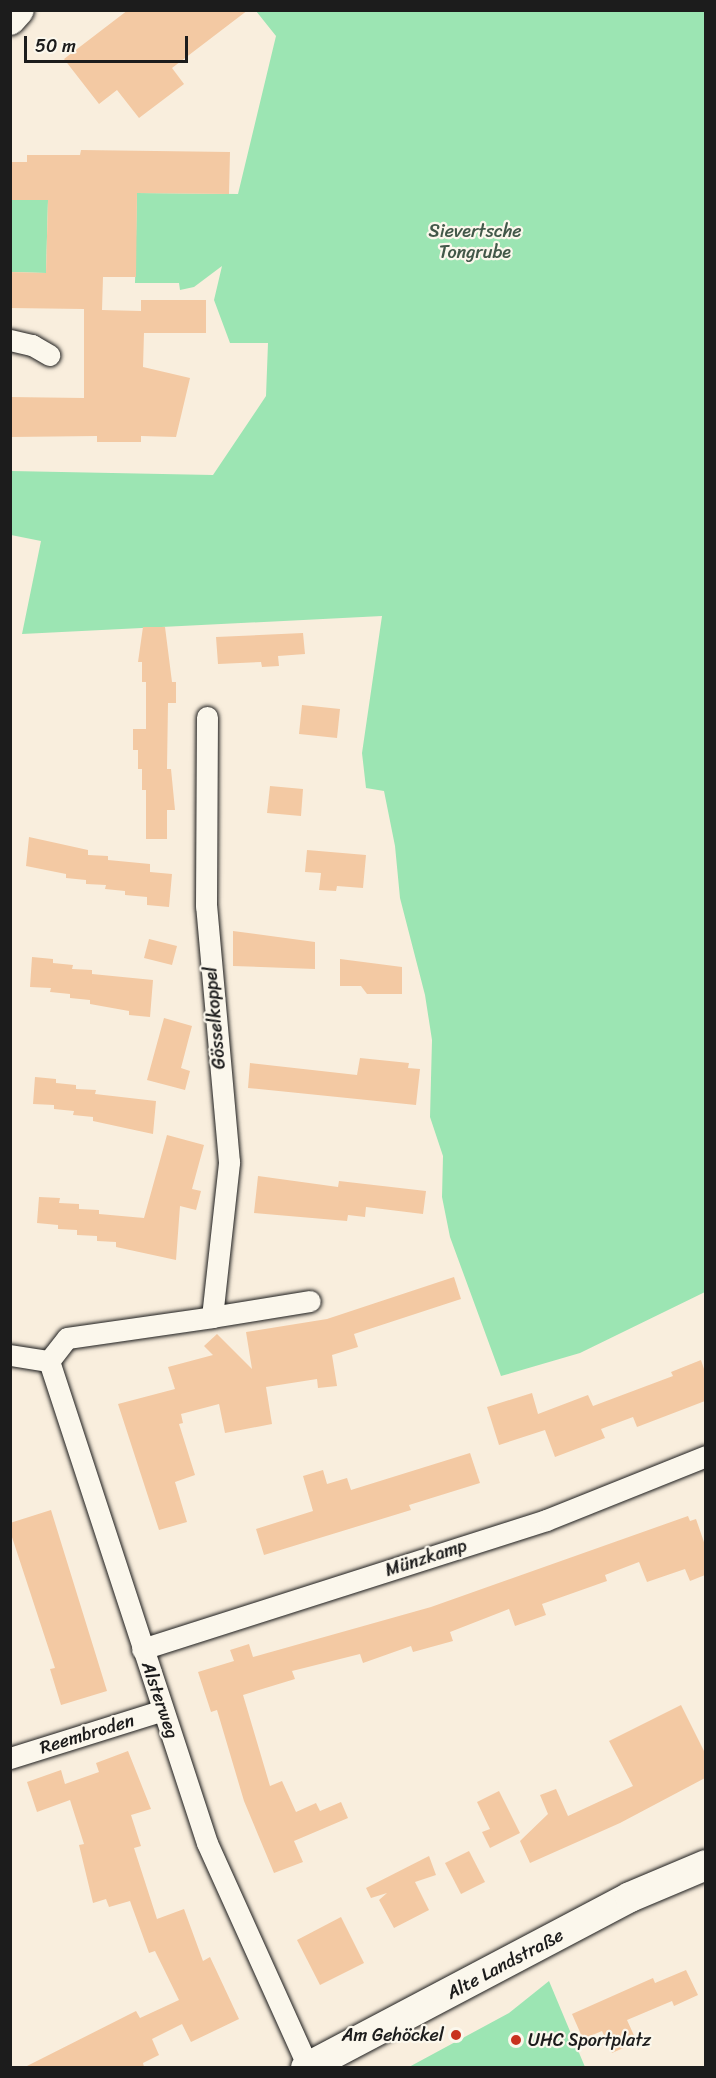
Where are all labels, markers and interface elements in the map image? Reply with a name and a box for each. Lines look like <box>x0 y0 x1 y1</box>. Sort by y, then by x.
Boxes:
scale bar <box>27 24 190 62</box>
text: 50 m <box>35 30 76 62</box>
park label: Sievertsche Tongrube <box>428 221 522 264</box>
street label: Gösselkoppel <box>200 966 230 1070</box>
street label: Münzkamp <box>382 1535 470 1581</box>
street label: Alsterweg <box>137 1659 183 1741</box>
street label: Reembroden <box>37 1709 137 1759</box>
street label: Alte Landstraße <box>443 1924 567 2004</box>
place label: Am Gehöckel <box>342 2024 444 2046</box>
marker: Am Gehöckel <box>449 2028 463 2042</box>
place label: UHC Sportplatz <box>528 2029 653 2051</box>
marker: UHC Sportplatz <box>509 2033 523 2047</box>

